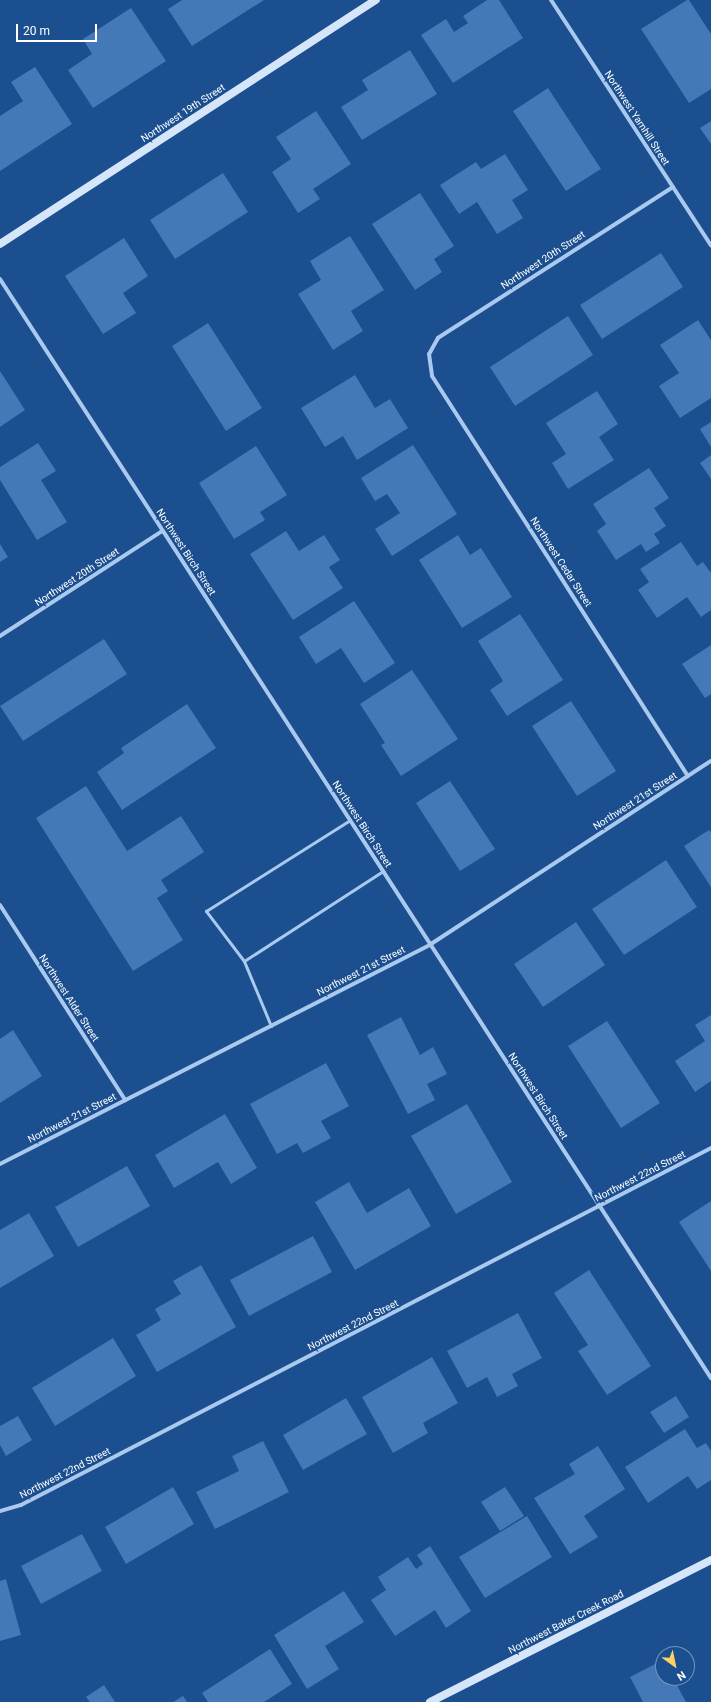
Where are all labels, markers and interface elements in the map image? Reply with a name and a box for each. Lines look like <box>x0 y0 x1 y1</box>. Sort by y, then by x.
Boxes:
scale bar <box>18 16 99 42</box>
text: 20 m <box>23 24 50 38</box>
street label: Northwest Yamhill Street <box>602 68 672 168</box>
street label: Northwest 19th Street <box>139 81 227 145</box>
street label: Northwest 20th Street <box>499 228 587 292</box>
street label: Northwest Birch Street <box>154 507 218 597</box>
street label: Northwest Cedar Street <box>528 515 594 609</box>
street label: Northwest 20th Street <box>33 545 121 609</box>
street label: Northwest 21st Street <box>591 769 679 833</box>
street label: Northwest Birch Street <box>330 779 394 869</box>
street label: Northwest 21st Street <box>315 944 407 998</box>
street label: Northwest Alder Street <box>36 952 102 1044</box>
street label: Northwest Birch Street <box>506 1051 570 1141</box>
street label: Northwest 21st Street <box>26 1091 118 1145</box>
street label: Northwest 22nd Street <box>593 1148 687 1204</box>
street label: Northwest 22nd Street <box>306 1297 400 1353</box>
street label: Northwest 22nd Street <box>18 1445 112 1501</box>
street label: Northwest Baker Creek Road <box>506 1588 626 1656</box>
north arrow <box>655 1646 695 1686</box>
text: N <box>674 1668 688 1683</box>

